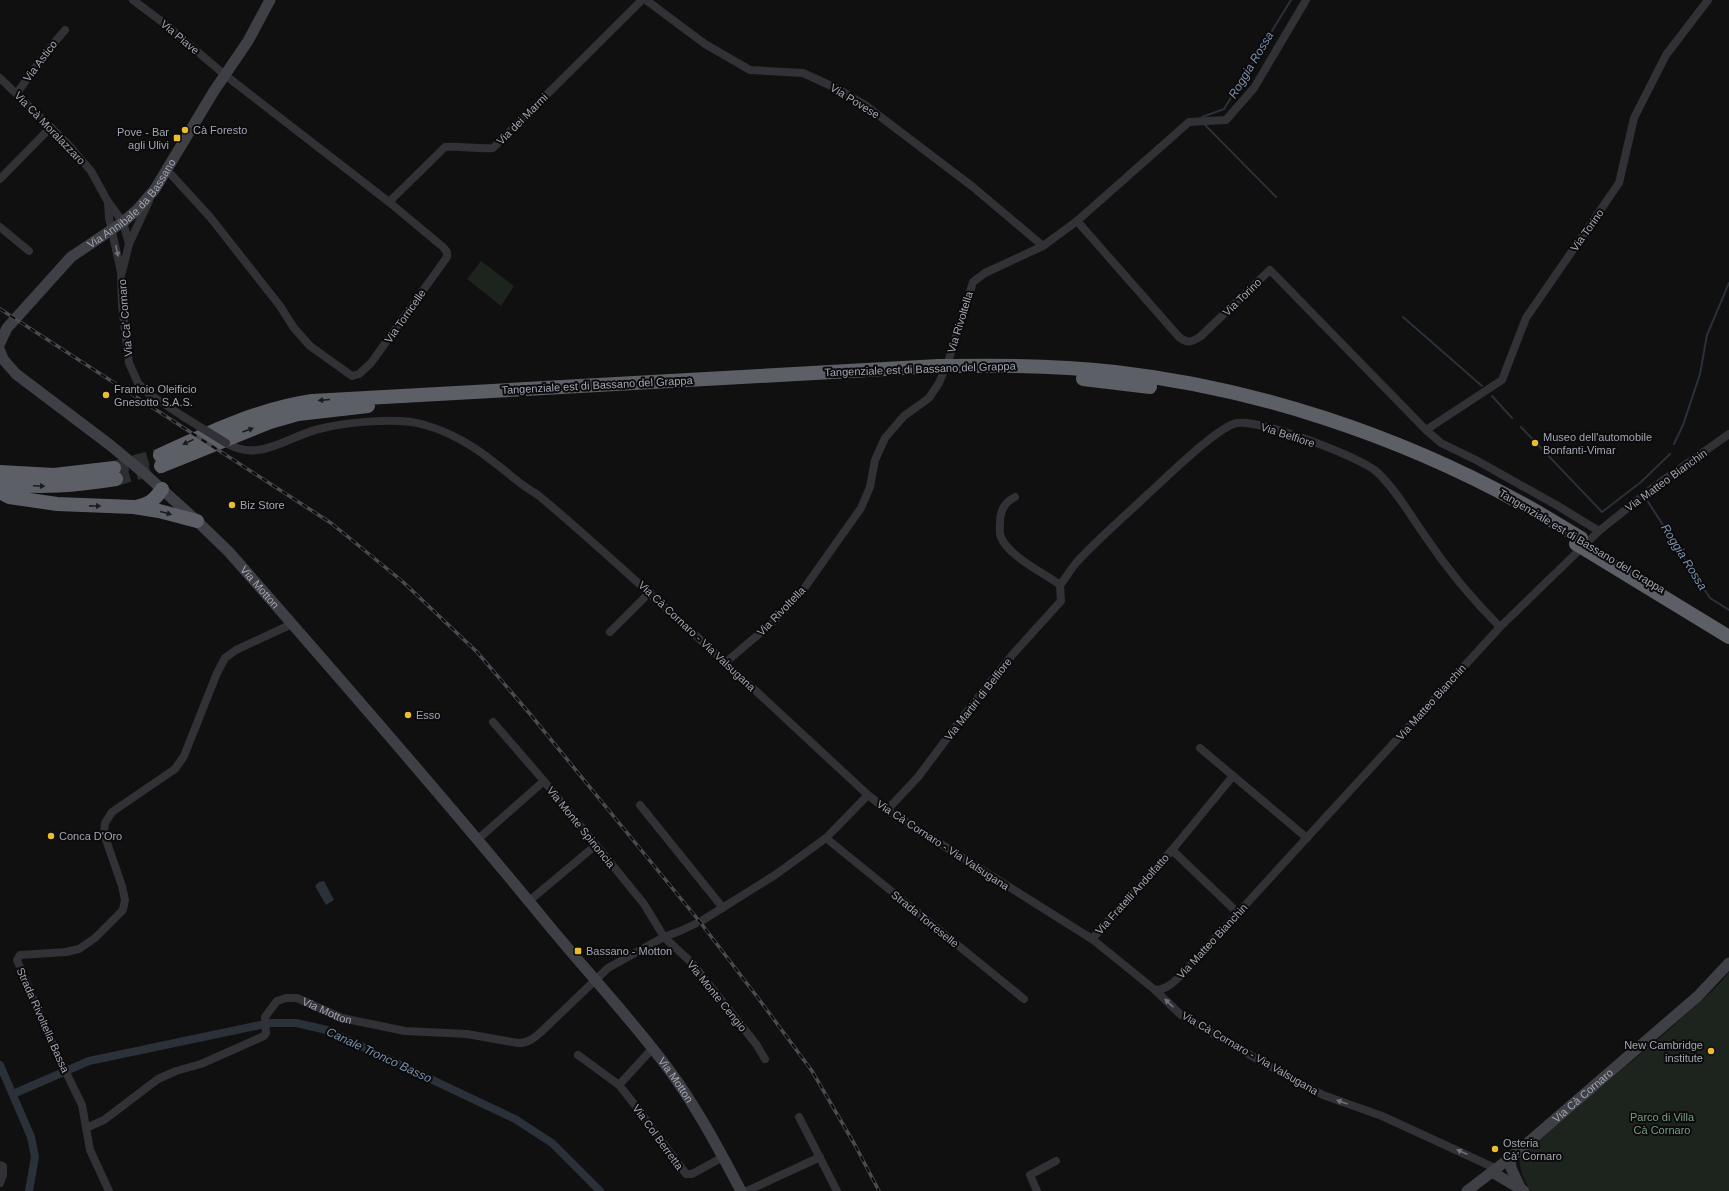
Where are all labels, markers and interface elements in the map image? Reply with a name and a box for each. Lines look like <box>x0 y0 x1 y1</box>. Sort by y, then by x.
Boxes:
street label: Via Piave <box>158 18 202 56</box>
water label: Roggia Rossa <box>1226 29 1277 101</box>
street label: Via Astico <box>21 38 59 84</box>
street label: Via Povese <box>828 81 882 121</box>
street label: Via Cà Moralazzaro <box>12 89 88 167</box>
street label: Via dei Marmi <box>494 91 550 147</box>
place label: Cà Foresto <box>193 124 247 136</box>
marker: Cà Foresto <box>180 125 190 135</box>
place label: Pove - Bar agli Ulivi <box>117 126 169 151</box>
marker: Pove - Bar agli Ulivi <box>172 133 182 143</box>
street label: Via Annibale da Bassano <box>85 157 178 250</box>
street label: Via Torino <box>1568 207 1606 253</box>
one-way arrow <box>114 245 120 257</box>
street label: Via Torino <box>1220 276 1264 318</box>
street label: Via Ca' Cornaro <box>116 279 134 357</box>
street label: Via Torricelle <box>382 287 428 345</box>
street label: Via Rivoltella <box>945 289 975 354</box>
street label: Tangenziale est di Bassano del Grappa <box>824 360 1017 378</box>
street label: Tangenziale est di Bassano del Grappa <box>501 374 694 396</box>
place label: Frantoio Oleificio Gnesotto S.A.S. <box>114 383 197 408</box>
marker: Frantoio Oleificio Gnesotto S.A.S. <box>101 390 111 400</box>
one-way arrow <box>318 396 331 403</box>
street label: Via Belfiore <box>1259 421 1317 449</box>
one-way arrow <box>243 426 255 432</box>
place label: Museo dell'automobile Bonfanti-Vimar <box>1543 431 1652 456</box>
marker: Museo dell'automobile Bonfanti-Vimar <box>1530 438 1540 448</box>
one-way arrow <box>182 439 193 445</box>
street label: Via Matteo Bianchin <box>1623 446 1709 514</box>
one-way arrow <box>33 482 45 489</box>
street label: Tangenziale est di Bassano del Grappa <box>1497 487 1668 596</box>
place label: Biz Store <box>240 499 285 511</box>
marker: Biz Store <box>227 500 237 510</box>
one-way arrow <box>89 503 102 509</box>
one-way arrow <box>160 510 172 516</box>
water label: Roggia Rossa <box>1658 521 1710 593</box>
street label: Via Motton <box>238 563 282 611</box>
street label: Via Cà Cornaro - Via Valsugana <box>636 579 759 694</box>
street label: Via Rivoltella <box>755 583 808 638</box>
street label: Via Martiri di Belfiore <box>942 655 1014 743</box>
street label: Via Matteo Bianchin <box>1394 662 1468 742</box>
place label: Esso <box>416 709 440 721</box>
marker: Esso <box>403 710 413 720</box>
street label: Via Monte Spinoncia <box>545 784 618 871</box>
street label: Via Cà Cornaro - Via Valsugana <box>875 798 1012 893</box>
place label: Conca D'Oro <box>59 830 122 842</box>
marker: Conca D'Oro <box>46 831 56 841</box>
street label: Via Fratelli Andolfatto <box>1093 851 1171 937</box>
street label: Strada Torreselle <box>889 888 961 950</box>
street label: Via Matteo Bianchin <box>1174 901 1250 981</box>
place label: Bassano - Motton <box>586 945 672 957</box>
marker: Bassano - Motton <box>573 946 583 956</box>
street label: Via Monte Cengio <box>685 958 749 1034</box>
street label: Strada Rivoltella Bassa <box>14 966 72 1075</box>
street label: Via Motton <box>301 995 353 1026</box>
one-way arrow <box>1164 998 1174 1008</box>
street label: Via Cà Cornaro - Via Valsugana <box>1180 1009 1321 1097</box>
water label: Canale Tronco Basso <box>324 1024 434 1086</box>
place label: New Cambridge institute <box>1624 1039 1703 1064</box>
marker: New Cambridge institute <box>1706 1046 1716 1056</box>
street label: Via Motton <box>656 1055 696 1105</box>
street label: Via Cà Cornaro <box>1550 1066 1615 1125</box>
one-way arrow <box>1335 1098 1347 1104</box>
street label: Via Col Berretta <box>630 1102 686 1173</box>
park label: Parco di Villa Cà Cornaro <box>1630 1111 1695 1136</box>
place label: Osteria Cà' Cornaro <box>1503 1137 1562 1162</box>
marker: Osteria Cà' Cornaro <box>1490 1144 1500 1154</box>
one-way arrow <box>1456 1149 1467 1155</box>

